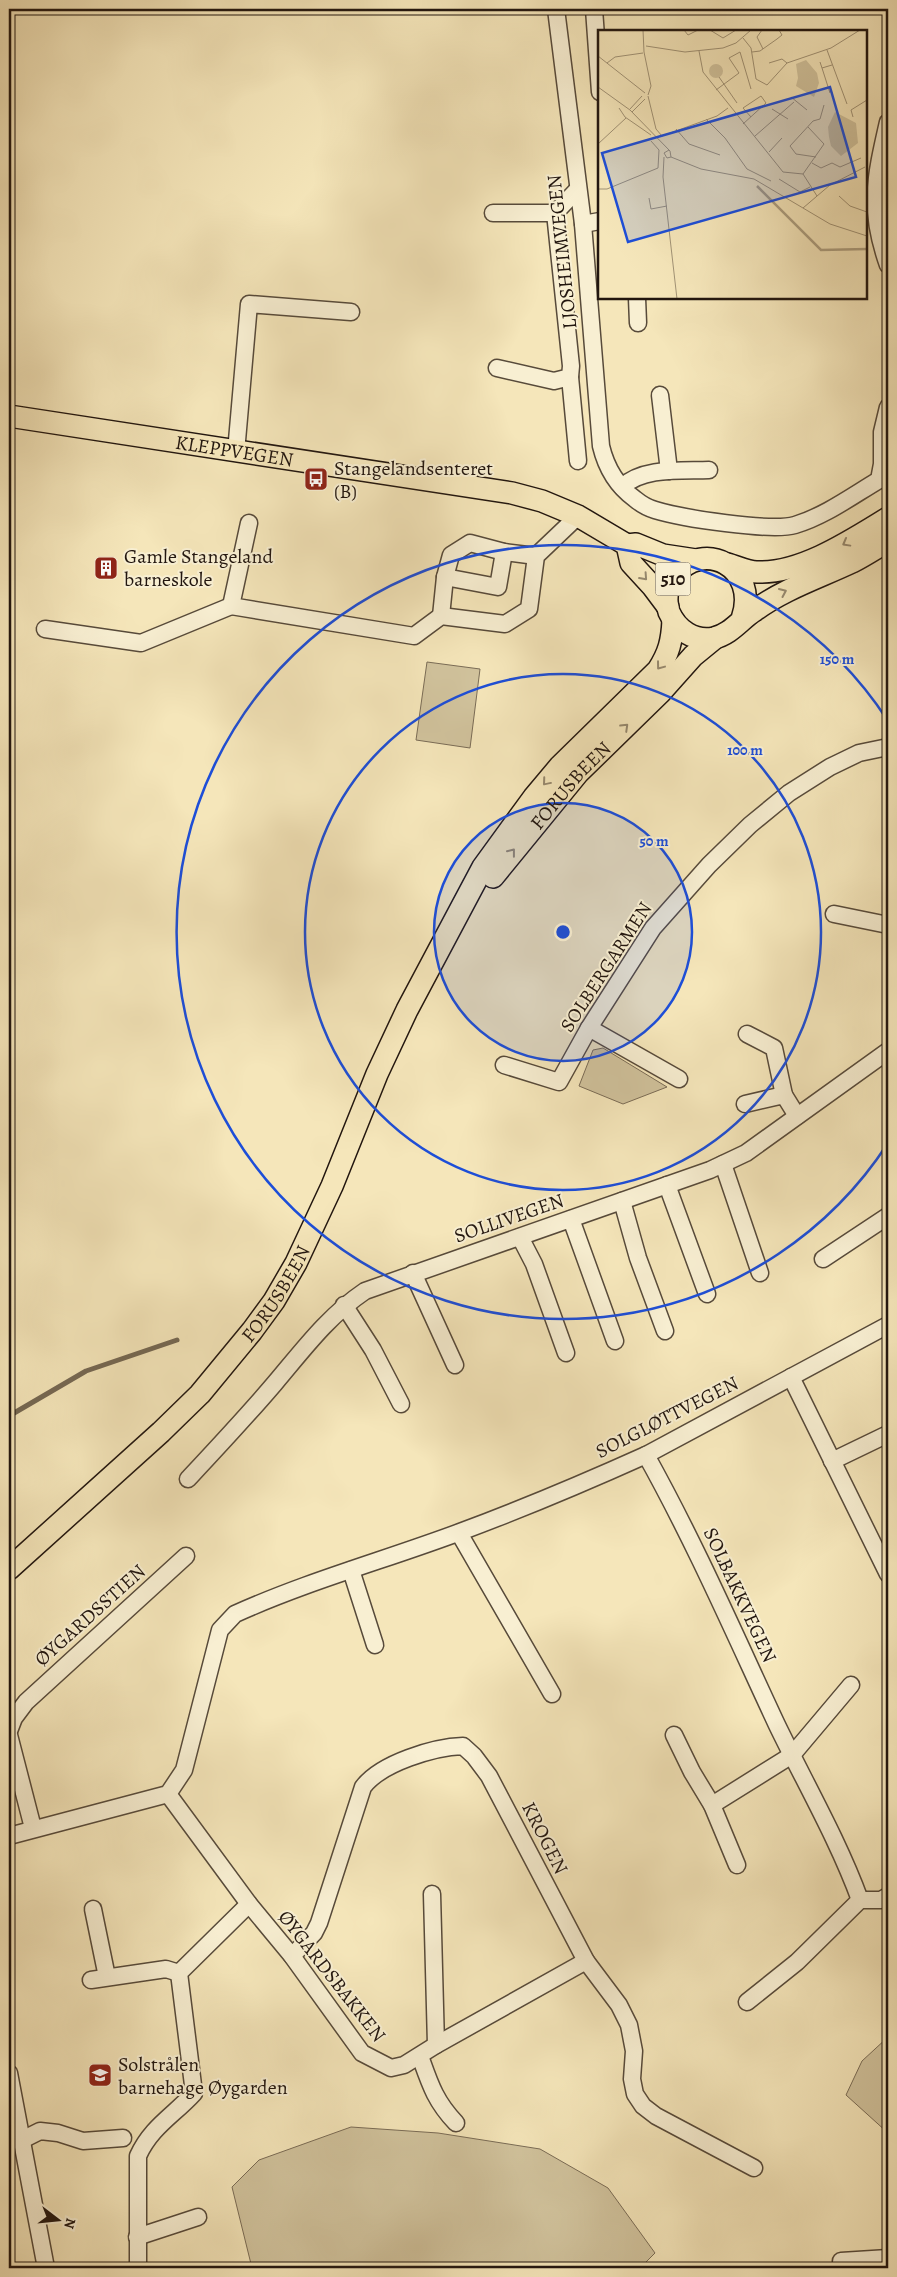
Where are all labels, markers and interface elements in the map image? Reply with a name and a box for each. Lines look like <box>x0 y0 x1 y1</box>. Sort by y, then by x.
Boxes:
inset map <box>598 30 867 299</box>
street label: LJOSHEIMVEGEN <box>540 173 584 331</box>
street label: KLEPPVEGEN <box>173 428 295 473</box>
place label: Stangelandsenteret (B) <box>334 455 493 505</box>
bus stop icon: Stangelandsenteret (B) <box>303 466 329 492</box>
one-way arrow <box>843 537 852 547</box>
place label: Gamle Stangeland barneskole <box>124 543 274 593</box>
building icon: Gamle Stangeland barneskole <box>93 555 119 581</box>
road number: 510 <box>656 562 690 596</box>
one-way arrow <box>638 572 647 581</box>
one-way arrow <box>778 588 787 599</box>
text: 150 m <box>820 649 855 669</box>
one-way arrow <box>657 660 666 670</box>
one-way arrow <box>619 724 628 733</box>
street label: FORUSBEEN <box>524 735 617 835</box>
text: 100 m <box>727 740 763 760</box>
one-way arrow <box>544 776 552 785</box>
text: 50 m <box>639 831 669 851</box>
one-way arrow <box>507 849 515 858</box>
street label: SOLBERGARMEN <box>554 897 658 1037</box>
centre of rings <box>554 923 572 941</box>
street label: SOLLIVEGEN <box>451 1187 567 1249</box>
street label: FORUSBEEN <box>235 1241 316 1348</box>
street label: SOLGLØTTVEGEN <box>591 1369 743 1465</box>
street label: SOLBAKKVEGEN <box>697 1523 783 1667</box>
street label: ØYGARDSSTIEN <box>29 1558 151 1672</box>
street label: KROGEN <box>515 1797 575 1879</box>
street label: ØYGARDSBAKKEN <box>272 1904 392 2048</box>
place label: Solstrålen barnehage Øygarden <box>118 2051 288 2101</box>
school or university icon: Solstrålen barnehage Øygarden <box>87 2062 113 2088</box>
north arrow <box>32 2194 82 2244</box>
text: N <box>59 2216 81 2231</box>

